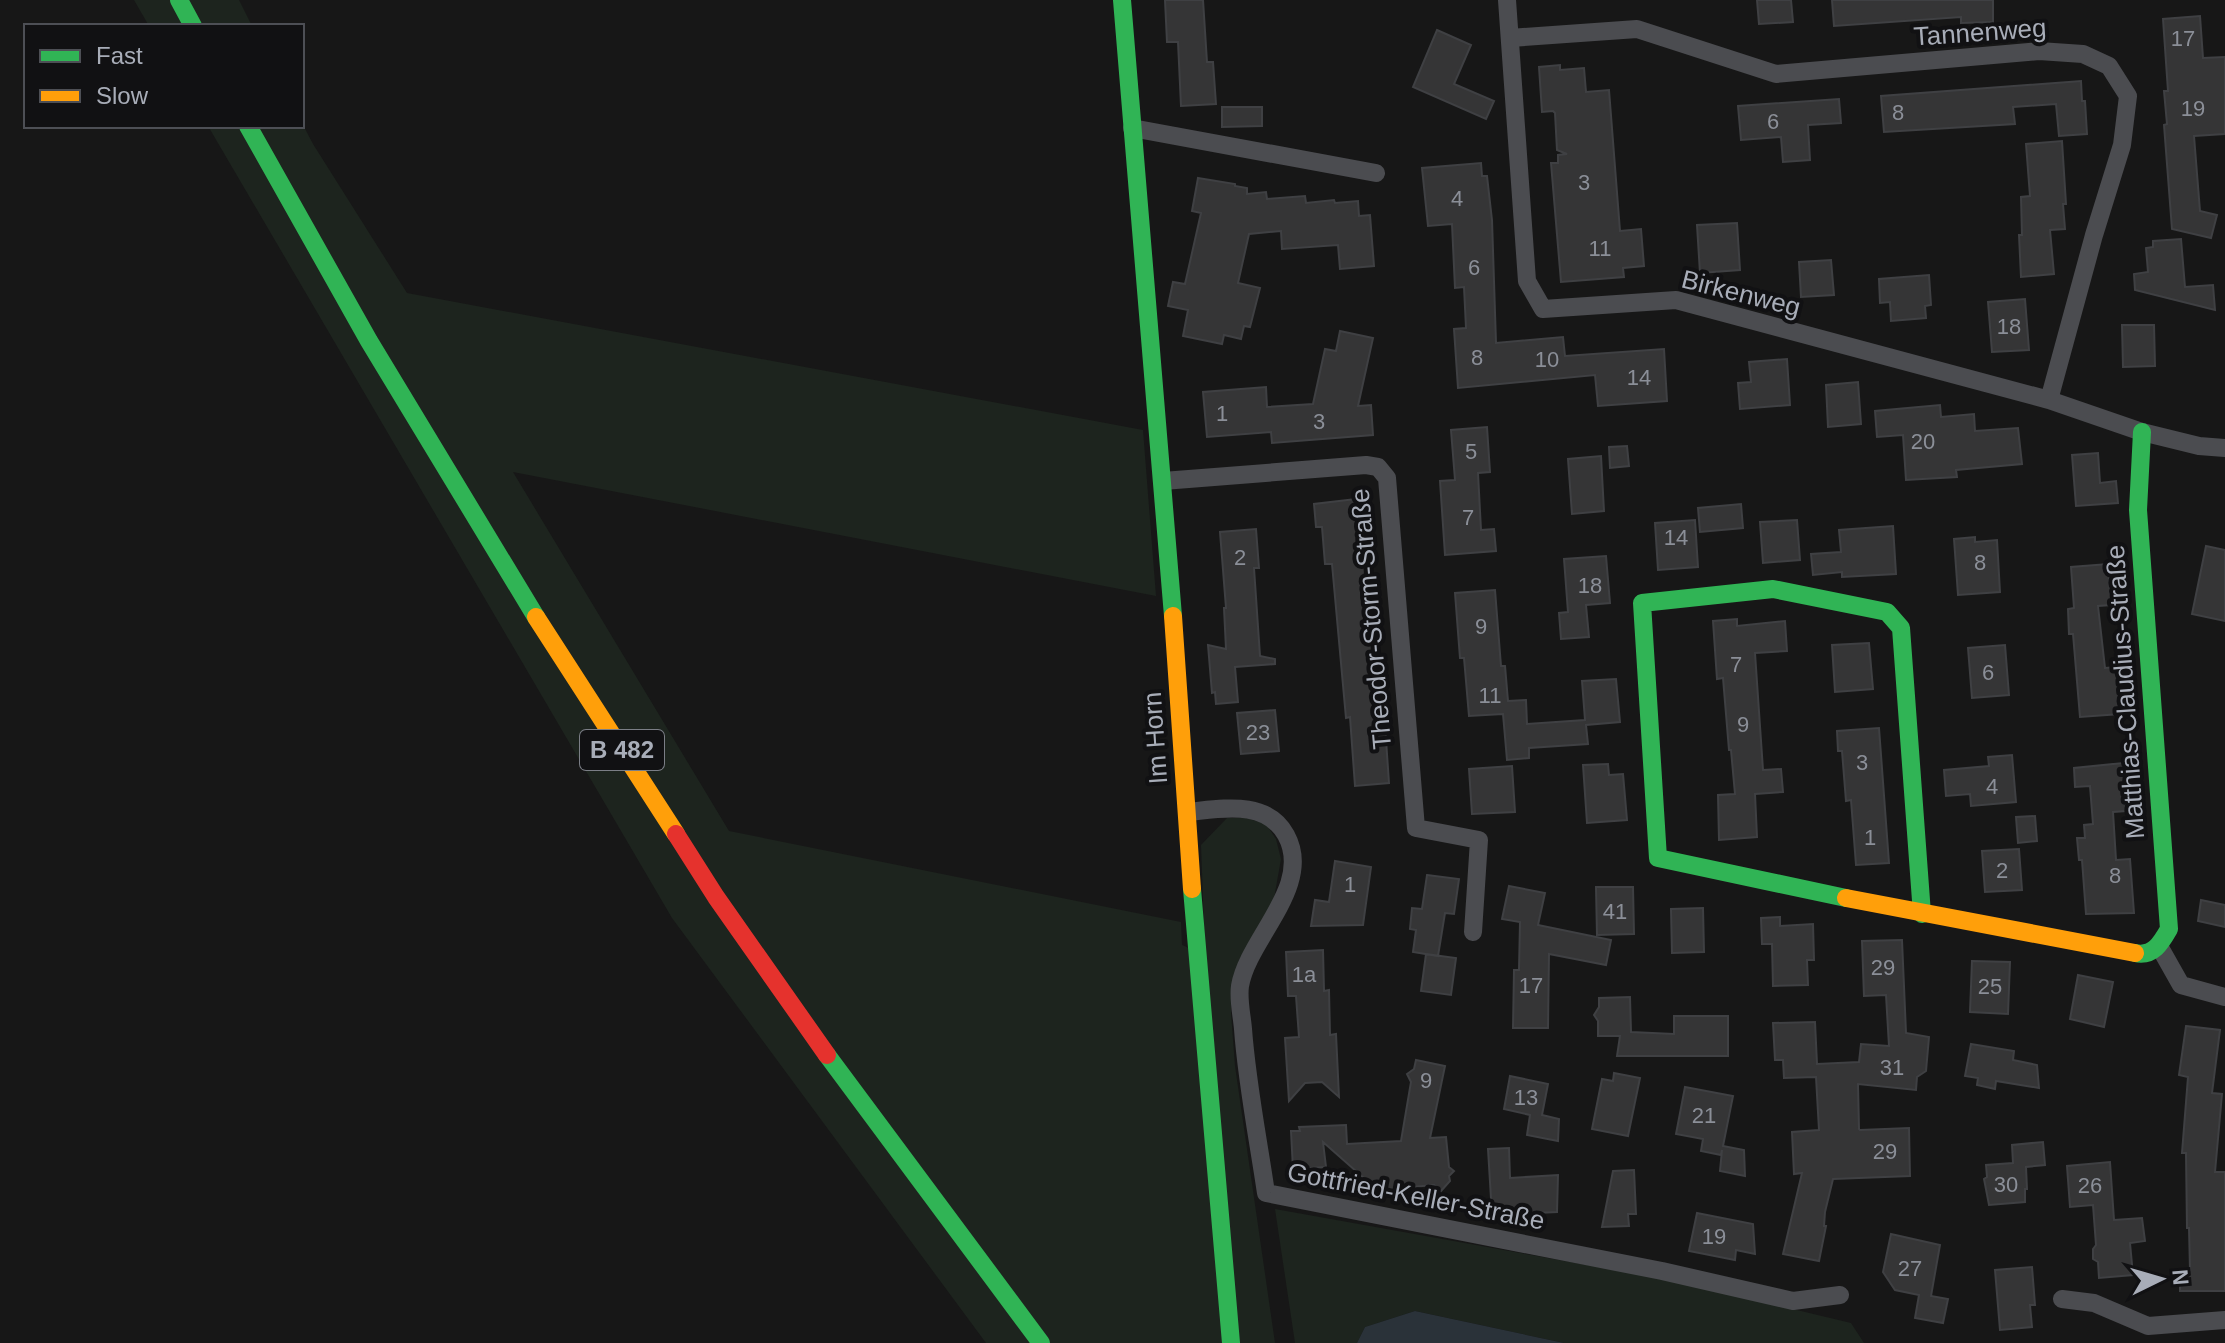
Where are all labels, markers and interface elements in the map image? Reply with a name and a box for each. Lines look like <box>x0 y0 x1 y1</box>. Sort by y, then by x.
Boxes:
street label: Tannenweg <box>1913 12 2047 52</box>
legend <box>24 24 304 128</box>
house number: 17 <box>2171 26 2195 51</box>
text: Fast <box>96 42 143 69</box>
text: Slow <box>96 82 149 109</box>
house number: 19 <box>2181 96 2205 121</box>
house number: 8 <box>1892 100 1904 125</box>
house number: 6 <box>1767 109 1779 134</box>
house number: 3 <box>1578 170 1590 195</box>
house number: 4 <box>1451 186 1463 211</box>
house number: 11 <box>1589 236 1611 261</box>
house number: 6 <box>1468 255 1480 280</box>
street label: Birkenweg <box>1678 264 1804 322</box>
house number: 18 <box>1997 314 2021 339</box>
house number: 8 <box>1471 345 1483 370</box>
house number: 10 <box>1535 347 1559 372</box>
house number: 14 <box>1627 365 1651 390</box>
house number: 1 <box>1216 401 1228 426</box>
house number: 3 <box>1313 409 1325 434</box>
house number: 20 <box>1911 429 1935 454</box>
house number: 5 <box>1465 439 1477 464</box>
street label: Theodor-Storm-Straße <box>1345 487 1397 751</box>
house number: 7 <box>1462 505 1474 530</box>
house number: 14 <box>1664 525 1688 550</box>
street label: Matthias-Claudius-Straße <box>2100 544 2150 840</box>
house number: 2 <box>1234 545 1246 570</box>
house number: 8 <box>1974 550 1986 575</box>
house number: 18 <box>1578 573 1602 598</box>
house number: 9 <box>1475 614 1487 639</box>
house number: 7 <box>1730 652 1742 677</box>
house number: 6 <box>1982 660 1994 685</box>
house number: 11 <box>1479 683 1501 708</box>
street label: Im Horn <box>1137 691 1173 785</box>
house number: 9 <box>1737 712 1749 737</box>
house number: 23 <box>1246 720 1270 745</box>
road number: B 482 <box>580 730 664 770</box>
house number: 3 <box>1856 750 1868 775</box>
house number: 4 <box>1986 774 1998 799</box>
house number: 1 <box>1864 825 1876 850</box>
house number: 2 <box>1996 858 2008 883</box>
house number: 8 <box>2109 863 2121 888</box>
house number: 1 <box>1344 872 1356 897</box>
house number: 41 <box>1603 899 1627 924</box>
house number: 29 <box>1871 955 1895 980</box>
house number: 1a <box>1292 962 1317 987</box>
house number: 17 <box>1519 973 1543 998</box>
house number: 25 <box>1978 974 2002 999</box>
house number: 31 <box>1880 1055 1904 1080</box>
house number: 9 <box>1420 1068 1432 1093</box>
house number: 13 <box>1514 1085 1538 1110</box>
house number: 21 <box>1692 1103 1716 1128</box>
house number: 29 <box>1873 1139 1897 1164</box>
street label: Gottfried-Keller-Straße <box>1285 1156 1547 1236</box>
house number: 30 <box>1994 1172 2018 1197</box>
house number: 26 <box>2078 1173 2102 1198</box>
house number: 19 <box>1702 1224 1726 1249</box>
north arrow <box>2121 1239 2201 1319</box>
house number: 27 <box>1898 1256 1922 1281</box>
text: N <box>2167 1268 2194 1286</box>

